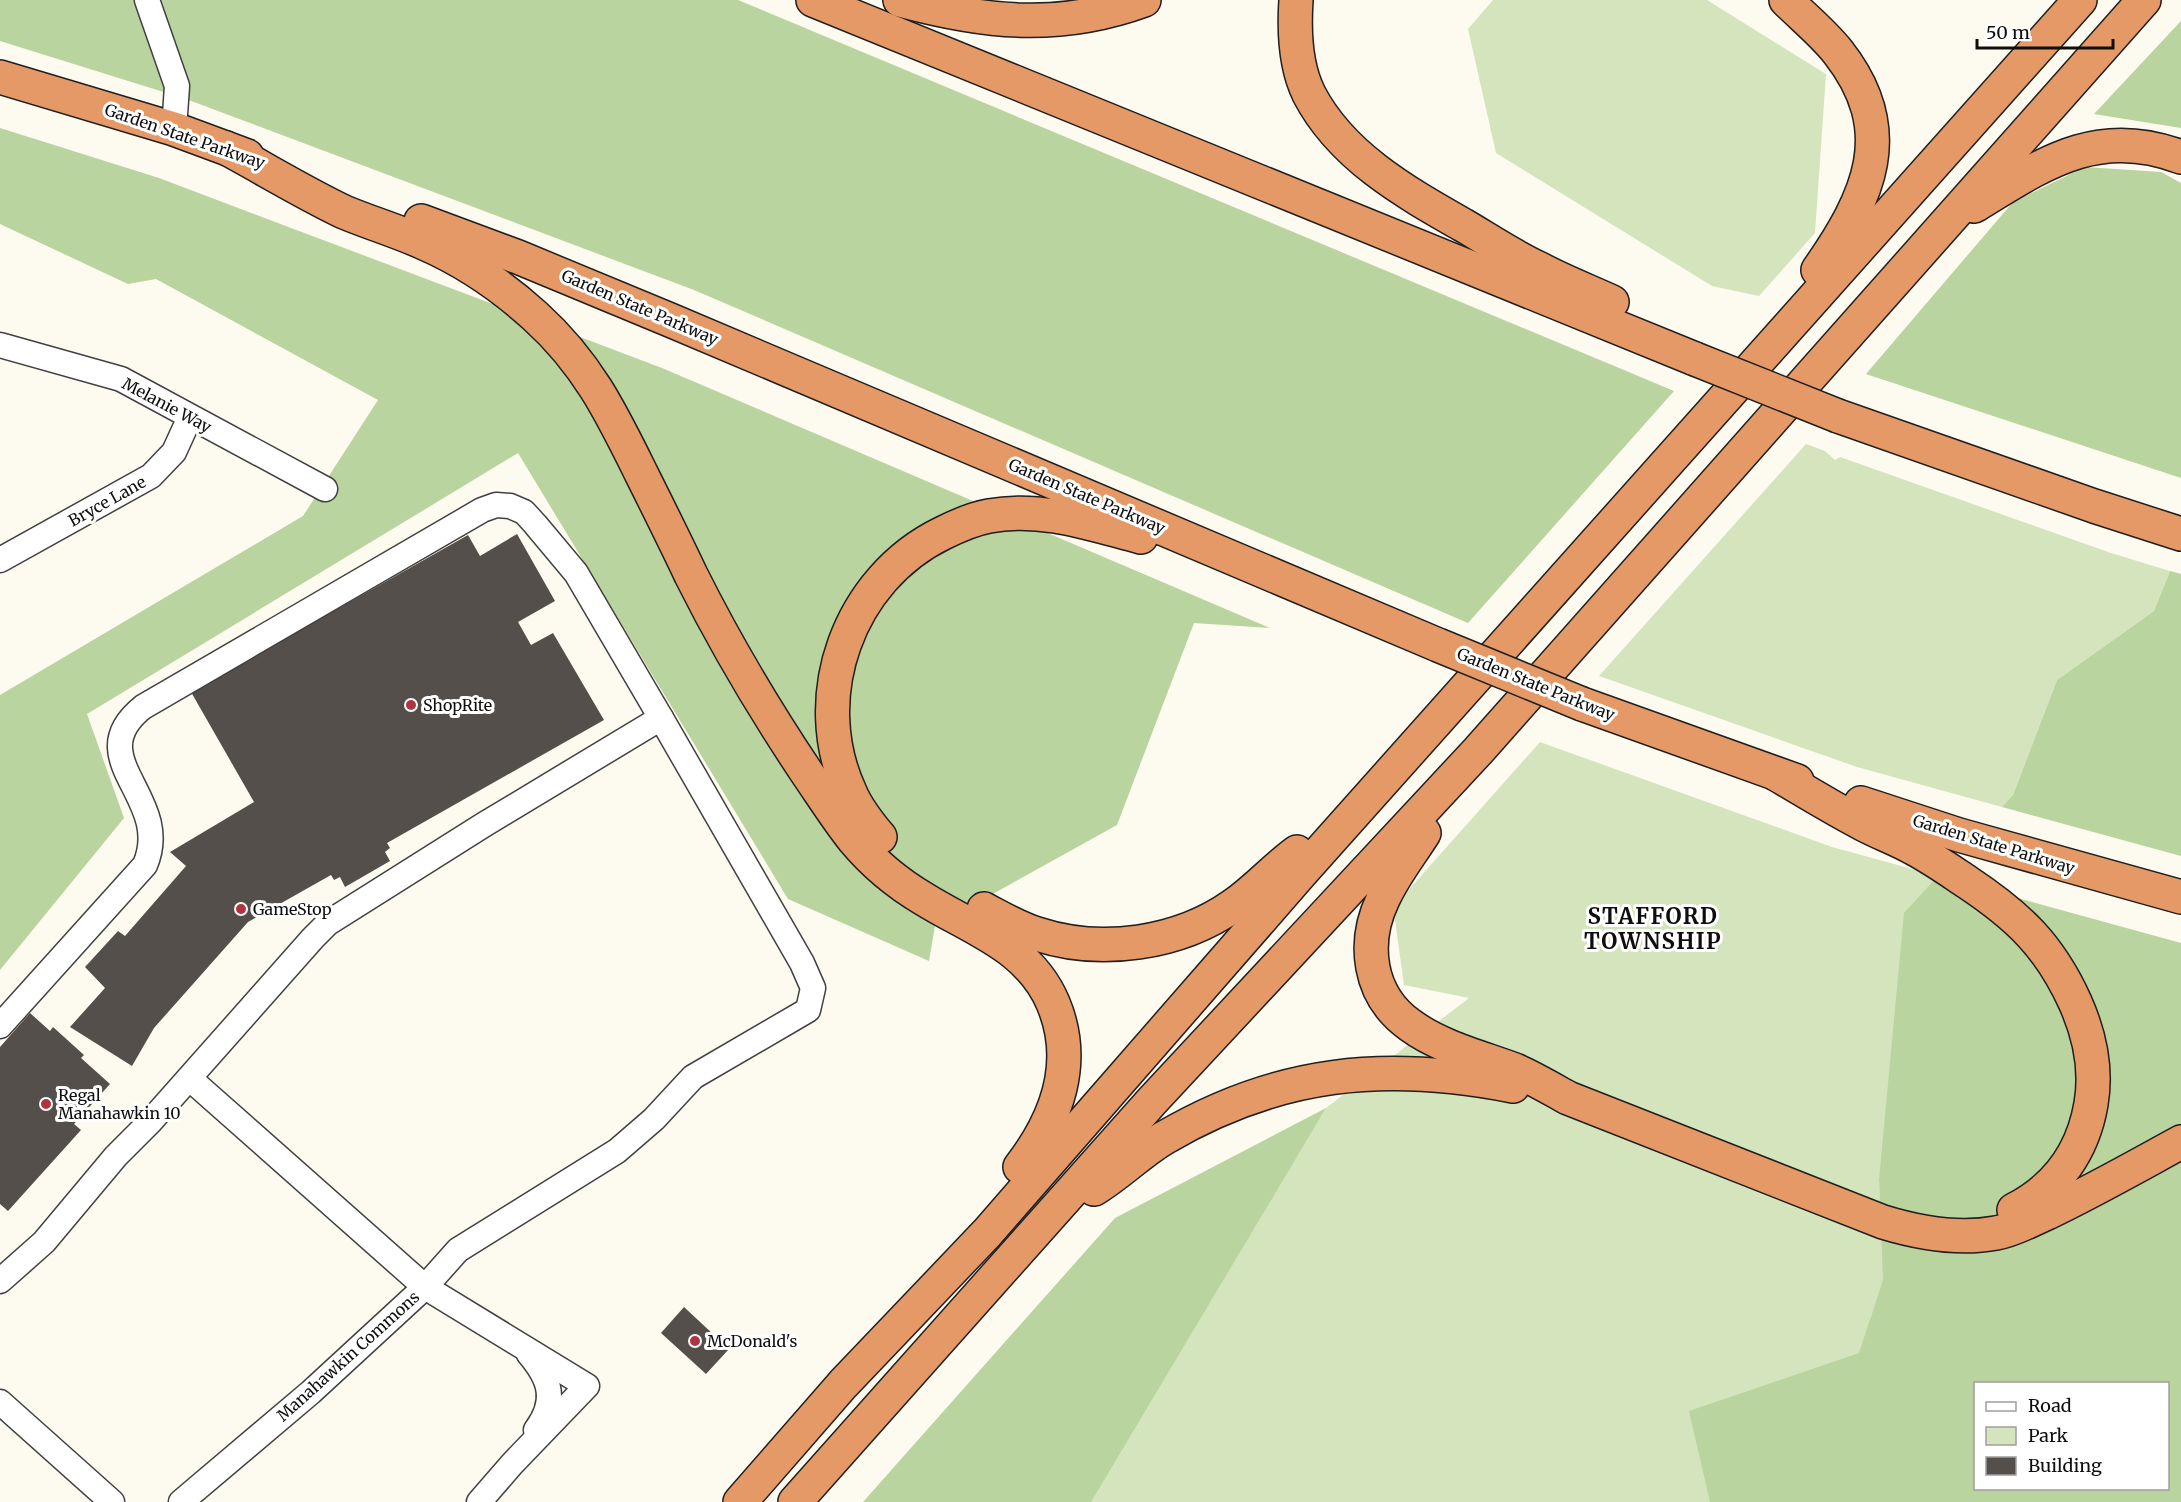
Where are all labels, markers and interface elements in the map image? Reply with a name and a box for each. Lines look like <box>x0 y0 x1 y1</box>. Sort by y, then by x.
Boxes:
scale bar <box>1977 12 2114 50</box>
text: 50 m <box>1986 21 2030 44</box>
street label: Garden State Parkway <box>102 99 268 173</box>
street label: Garden State Parkway <box>559 265 722 349</box>
street label: Melanie Way <box>119 373 216 437</box>
street label: Garden State Parkway <box>1006 454 1169 538</box>
street label: Bryce Lane <box>65 472 149 530</box>
street label: Garden State Parkway <box>1454 643 1618 725</box>
place label: ShopRite <box>423 695 492 715</box>
marker: ShopRite <box>404 698 418 712</box>
street label: Garden State Parkway <box>1911 810 2078 878</box>
place label: GameStop <box>253 899 332 919</box>
marker: GameStop <box>234 902 248 916</box>
district label: STAFFORD TOWNSHIP <box>1584 902 1722 955</box>
place label: Regal Manahawkin 10 <box>58 1085 181 1123</box>
marker: Regal Manahawkin 10 <box>39 1097 53 1111</box>
street label: Manahawkin Commons <box>273 1287 423 1425</box>
place label: McDonald's <box>707 1331 797 1351</box>
marker: McDonald's <box>688 1334 702 1348</box>
legend <box>1974 1382 2169 1490</box>
text: Road <box>2028 1394 2072 1417</box>
text: Park <box>2028 1424 2069 1447</box>
text: Building <box>2028 1454 2102 1477</box>

